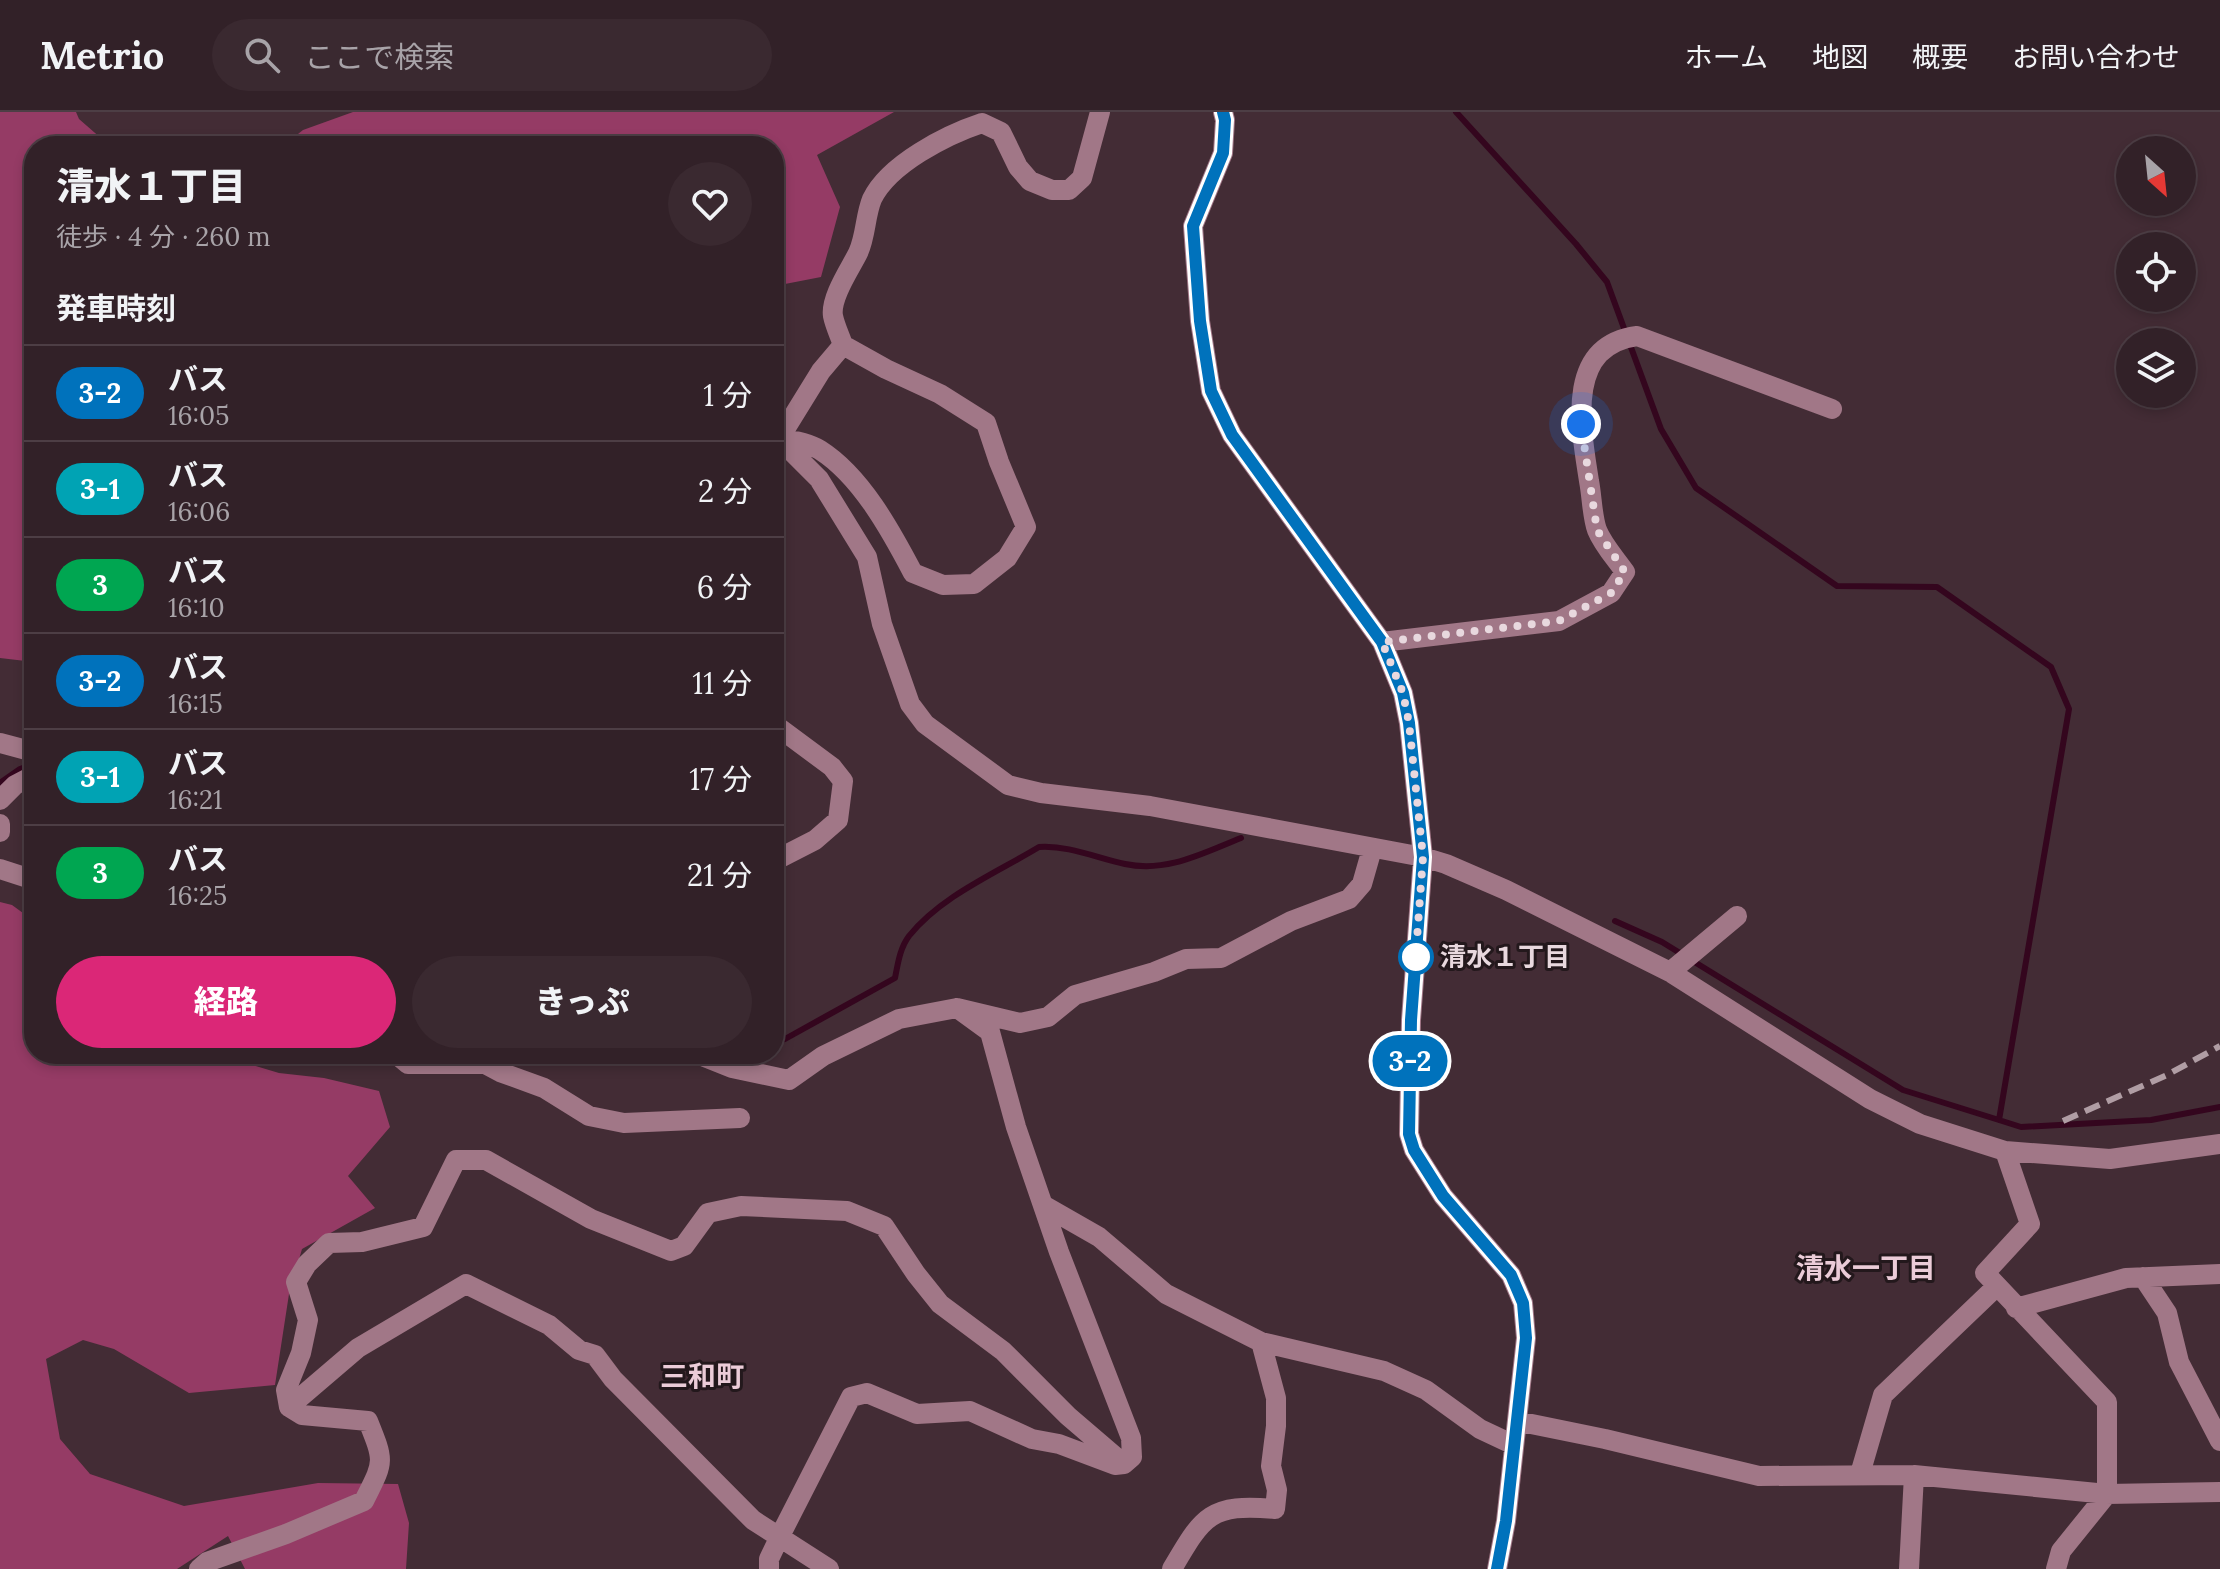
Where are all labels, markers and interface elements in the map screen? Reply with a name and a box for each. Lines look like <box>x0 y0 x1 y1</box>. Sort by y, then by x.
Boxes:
search box <box>212 19 772 91</box>
text: Metrio <box>40 31 164 79</box>
icon: search <box>240 33 284 77</box>
text: ここで検索 <box>304 38 454 76</box>
text: ホーム <box>1685 39 1768 75</box>
text: 地図 <box>1812 39 1868 75</box>
text: 概要 <box>1912 39 1968 75</box>
text: お問い合わせ <box>2012 39 2180 75</box>
north arrow <box>2116 136 2196 216</box>
map controls <box>2116 136 2196 408</box>
text: 清水１丁目 <box>56 162 246 210</box>
button: heart <box>668 162 752 246</box>
text: 徒歩 · 4 分 · 260 m <box>56 220 271 253</box>
button: locate <box>2116 232 2196 312</box>
text: 発車時刻 <box>56 289 176 327</box>
button: layers <box>2116 328 2196 408</box>
text: バス <box>168 360 228 398</box>
text: 3-2 <box>79 375 121 411</box>
text: 1 分 <box>703 376 752 414</box>
text: 16:05 <box>168 399 229 432</box>
your location <box>1561 404 1601 444</box>
text: バス <box>168 456 228 494</box>
text: 3-1 <box>80 471 120 507</box>
text: 2 分 <box>698 472 752 510</box>
text: 16:06 <box>168 495 230 528</box>
text: バス <box>168 552 228 590</box>
text: 3 <box>92 567 108 603</box>
text: 6 分 <box>697 568 752 606</box>
text: 16:10 <box>168 591 225 624</box>
text: バス <box>168 648 228 686</box>
text: 3-2 <box>79 663 121 699</box>
text: 11 分 <box>692 664 752 702</box>
text: 16:15 <box>168 687 223 720</box>
text: バス <box>168 744 228 782</box>
text: 3-1 <box>80 759 120 795</box>
text: 17 分 <box>689 760 752 798</box>
text: 16:21 <box>168 783 222 816</box>
text: バス <box>168 840 228 878</box>
text: 3 <box>92 855 108 891</box>
text: 21 分 <box>687 856 752 894</box>
text: 16:25 <box>168 879 227 912</box>
marker: 清水１丁目 <box>1399 940 1433 974</box>
place label: 清水１丁目 <box>1440 940 1570 973</box>
button: 経路 <box>56 956 396 1048</box>
button: きっぷ <box>412 956 752 1048</box>
line badge: 3-2 <box>1364 1035 1456 1087</box>
text: 3-2 <box>1389 1043 1431 1079</box>
district label: 清水一丁目 <box>1796 1250 1936 1286</box>
district label: 三和町 <box>660 1358 744 1394</box>

